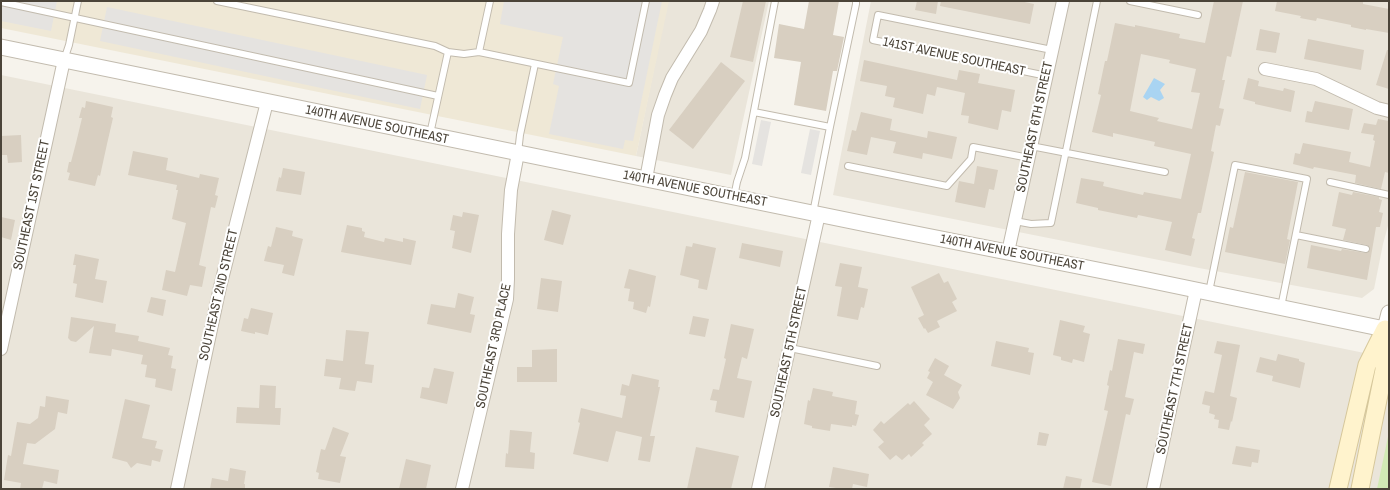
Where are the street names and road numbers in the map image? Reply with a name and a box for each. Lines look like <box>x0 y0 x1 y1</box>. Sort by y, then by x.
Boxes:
street label: 141ST AVENUE SOUTHEAST <box>881 34 1027 80</box>
street label: SOUTHEAST 6TH STREET <box>1014 60 1056 194</box>
street label: 140TH AVENUE SOUTHEAST <box>304 102 450 148</box>
street label: SOUTHEAST 1ST STREET <box>11 138 53 272</box>
street label: 140TH AVENUE SOUTHEAST <box>622 167 768 211</box>
street label: SOUTHEAST 2ND STREET <box>196 228 242 362</box>
street label: 140TH AVENUE SOUTHEAST <box>939 231 1085 275</box>
street label: SOUTHEAST 3RD PLACE <box>473 282 515 410</box>
street label: SOUTHEAST 5TH STREET <box>768 285 810 419</box>
street label: SOUTHEAST 7TH STREET <box>1154 322 1196 456</box>

